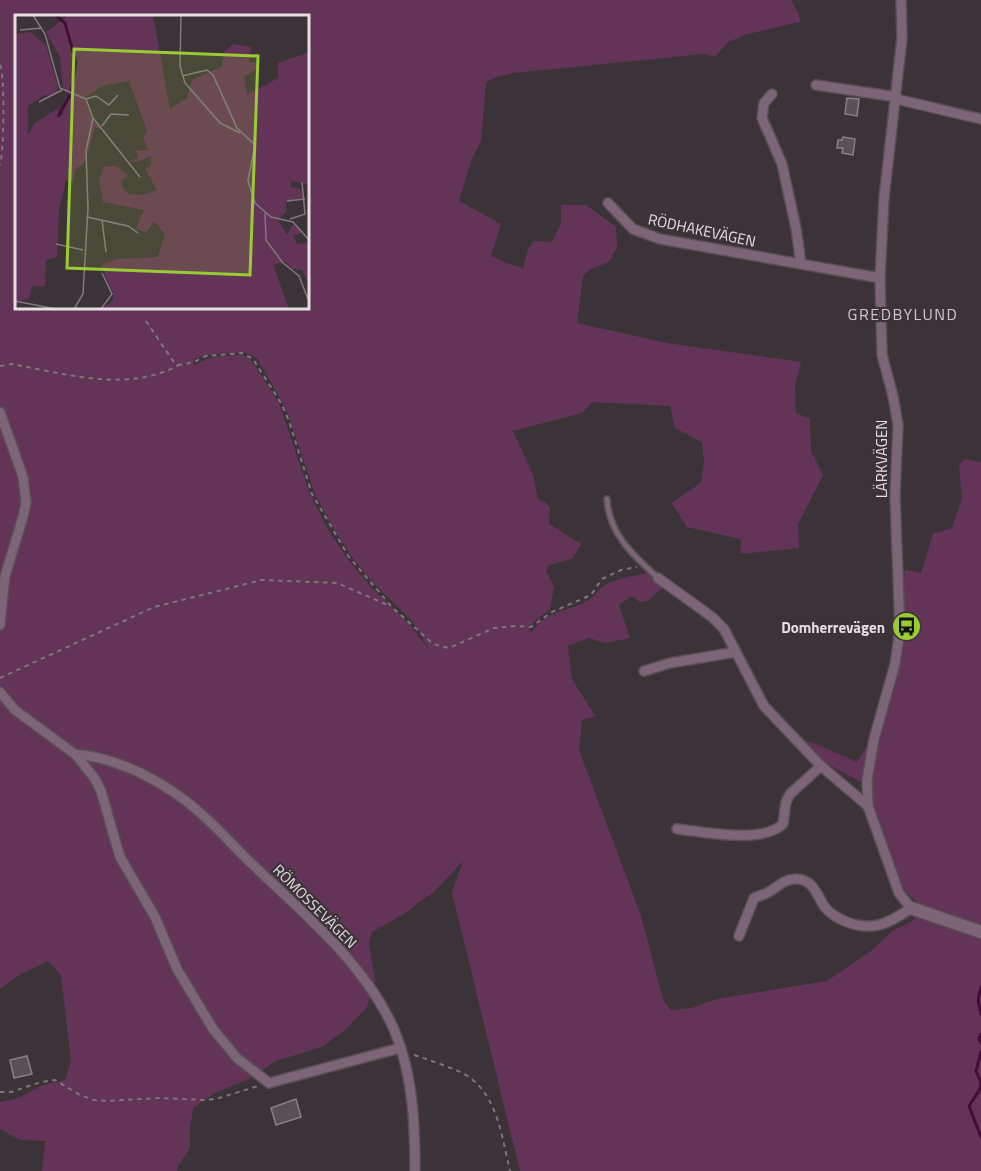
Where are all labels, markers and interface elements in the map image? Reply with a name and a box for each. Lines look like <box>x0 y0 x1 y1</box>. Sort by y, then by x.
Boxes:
inset map <box>15 15 309 309</box>
street label: RÖDHAKEVÄGEN <box>646 207 758 253</box>
district label: GREDBYLUND <box>848 302 958 326</box>
street label: LÄRKVÄGEN <box>870 420 893 498</box>
bus stop icon: Domherrevägen <box>890 611 922 643</box>
place label: Domherrevägen <box>781 616 885 639</box>
street label: RÖMOSSEVÄGEN <box>268 859 362 953</box>

